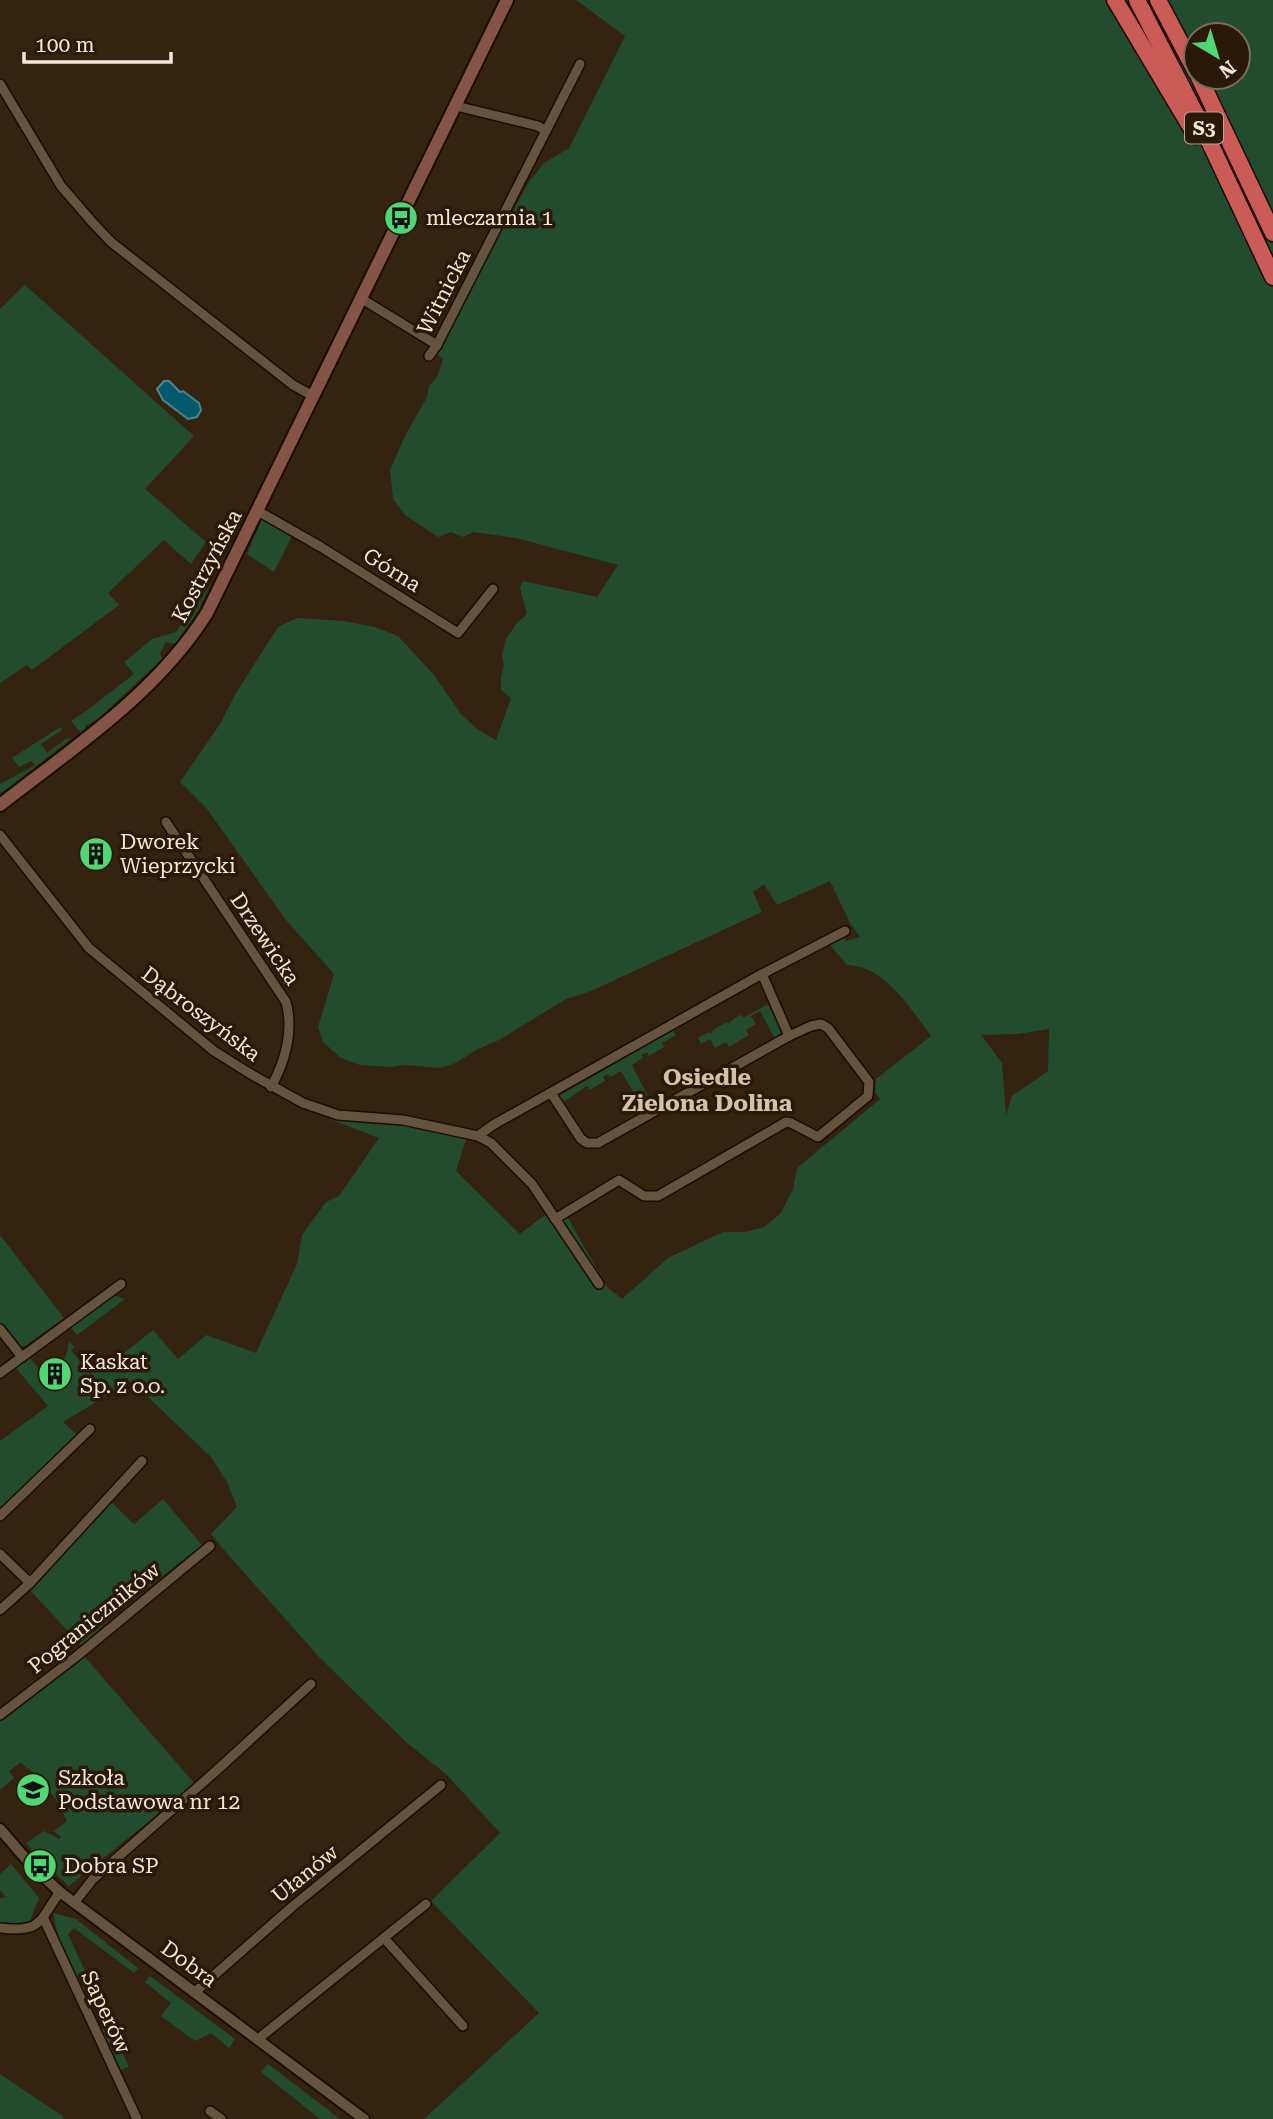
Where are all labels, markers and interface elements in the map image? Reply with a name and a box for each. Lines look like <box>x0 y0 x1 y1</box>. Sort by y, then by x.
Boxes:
scale bar <box>24 21 172 65</box>
north arrow <box>1182 21 1252 91</box>
text: 100 m <box>35 33 95 57</box>
text: N <box>1214 55 1240 83</box>
road number: S3 <box>1185 112 1223 144</box>
bus stop icon: mleczarnia 1 <box>382 199 420 237</box>
place label: mleczarnia 1 <box>426 206 553 230</box>
street label: Witnicka <box>412 245 476 338</box>
street label: Kostrzyńska <box>167 505 247 626</box>
street label: Górna <box>359 543 426 597</box>
place label: Dworek Wieprzycki <box>120 830 236 878</box>
building icon: Dworek Wieprzycki <box>77 835 115 873</box>
street label: Drzewicka <box>225 888 305 990</box>
street label: Dąbroszyńska <box>137 962 265 1067</box>
district label: Osiedle Zielona Dolina <box>622 1064 793 1117</box>
place label: Kaskat Sp. z o.o. <box>80 1350 165 1398</box>
building icon: Kaskat Sp. z o.o. <box>36 1355 74 1393</box>
street label: Pograniczników <box>23 1557 165 1678</box>
place label: Szkoła Podstawowa nr 12 <box>58 1766 240 1814</box>
school or university icon: Szkoła Podstawowa nr 12 <box>14 1771 52 1809</box>
street label: Ułanów <box>267 1840 343 1908</box>
bus stop icon: Dobra SP <box>21 1847 59 1885</box>
place label: Dobra SP <box>64 1854 159 1878</box>
street label: Dobra <box>157 1936 222 1992</box>
street label: Saperów <box>77 1967 136 2058</box>

